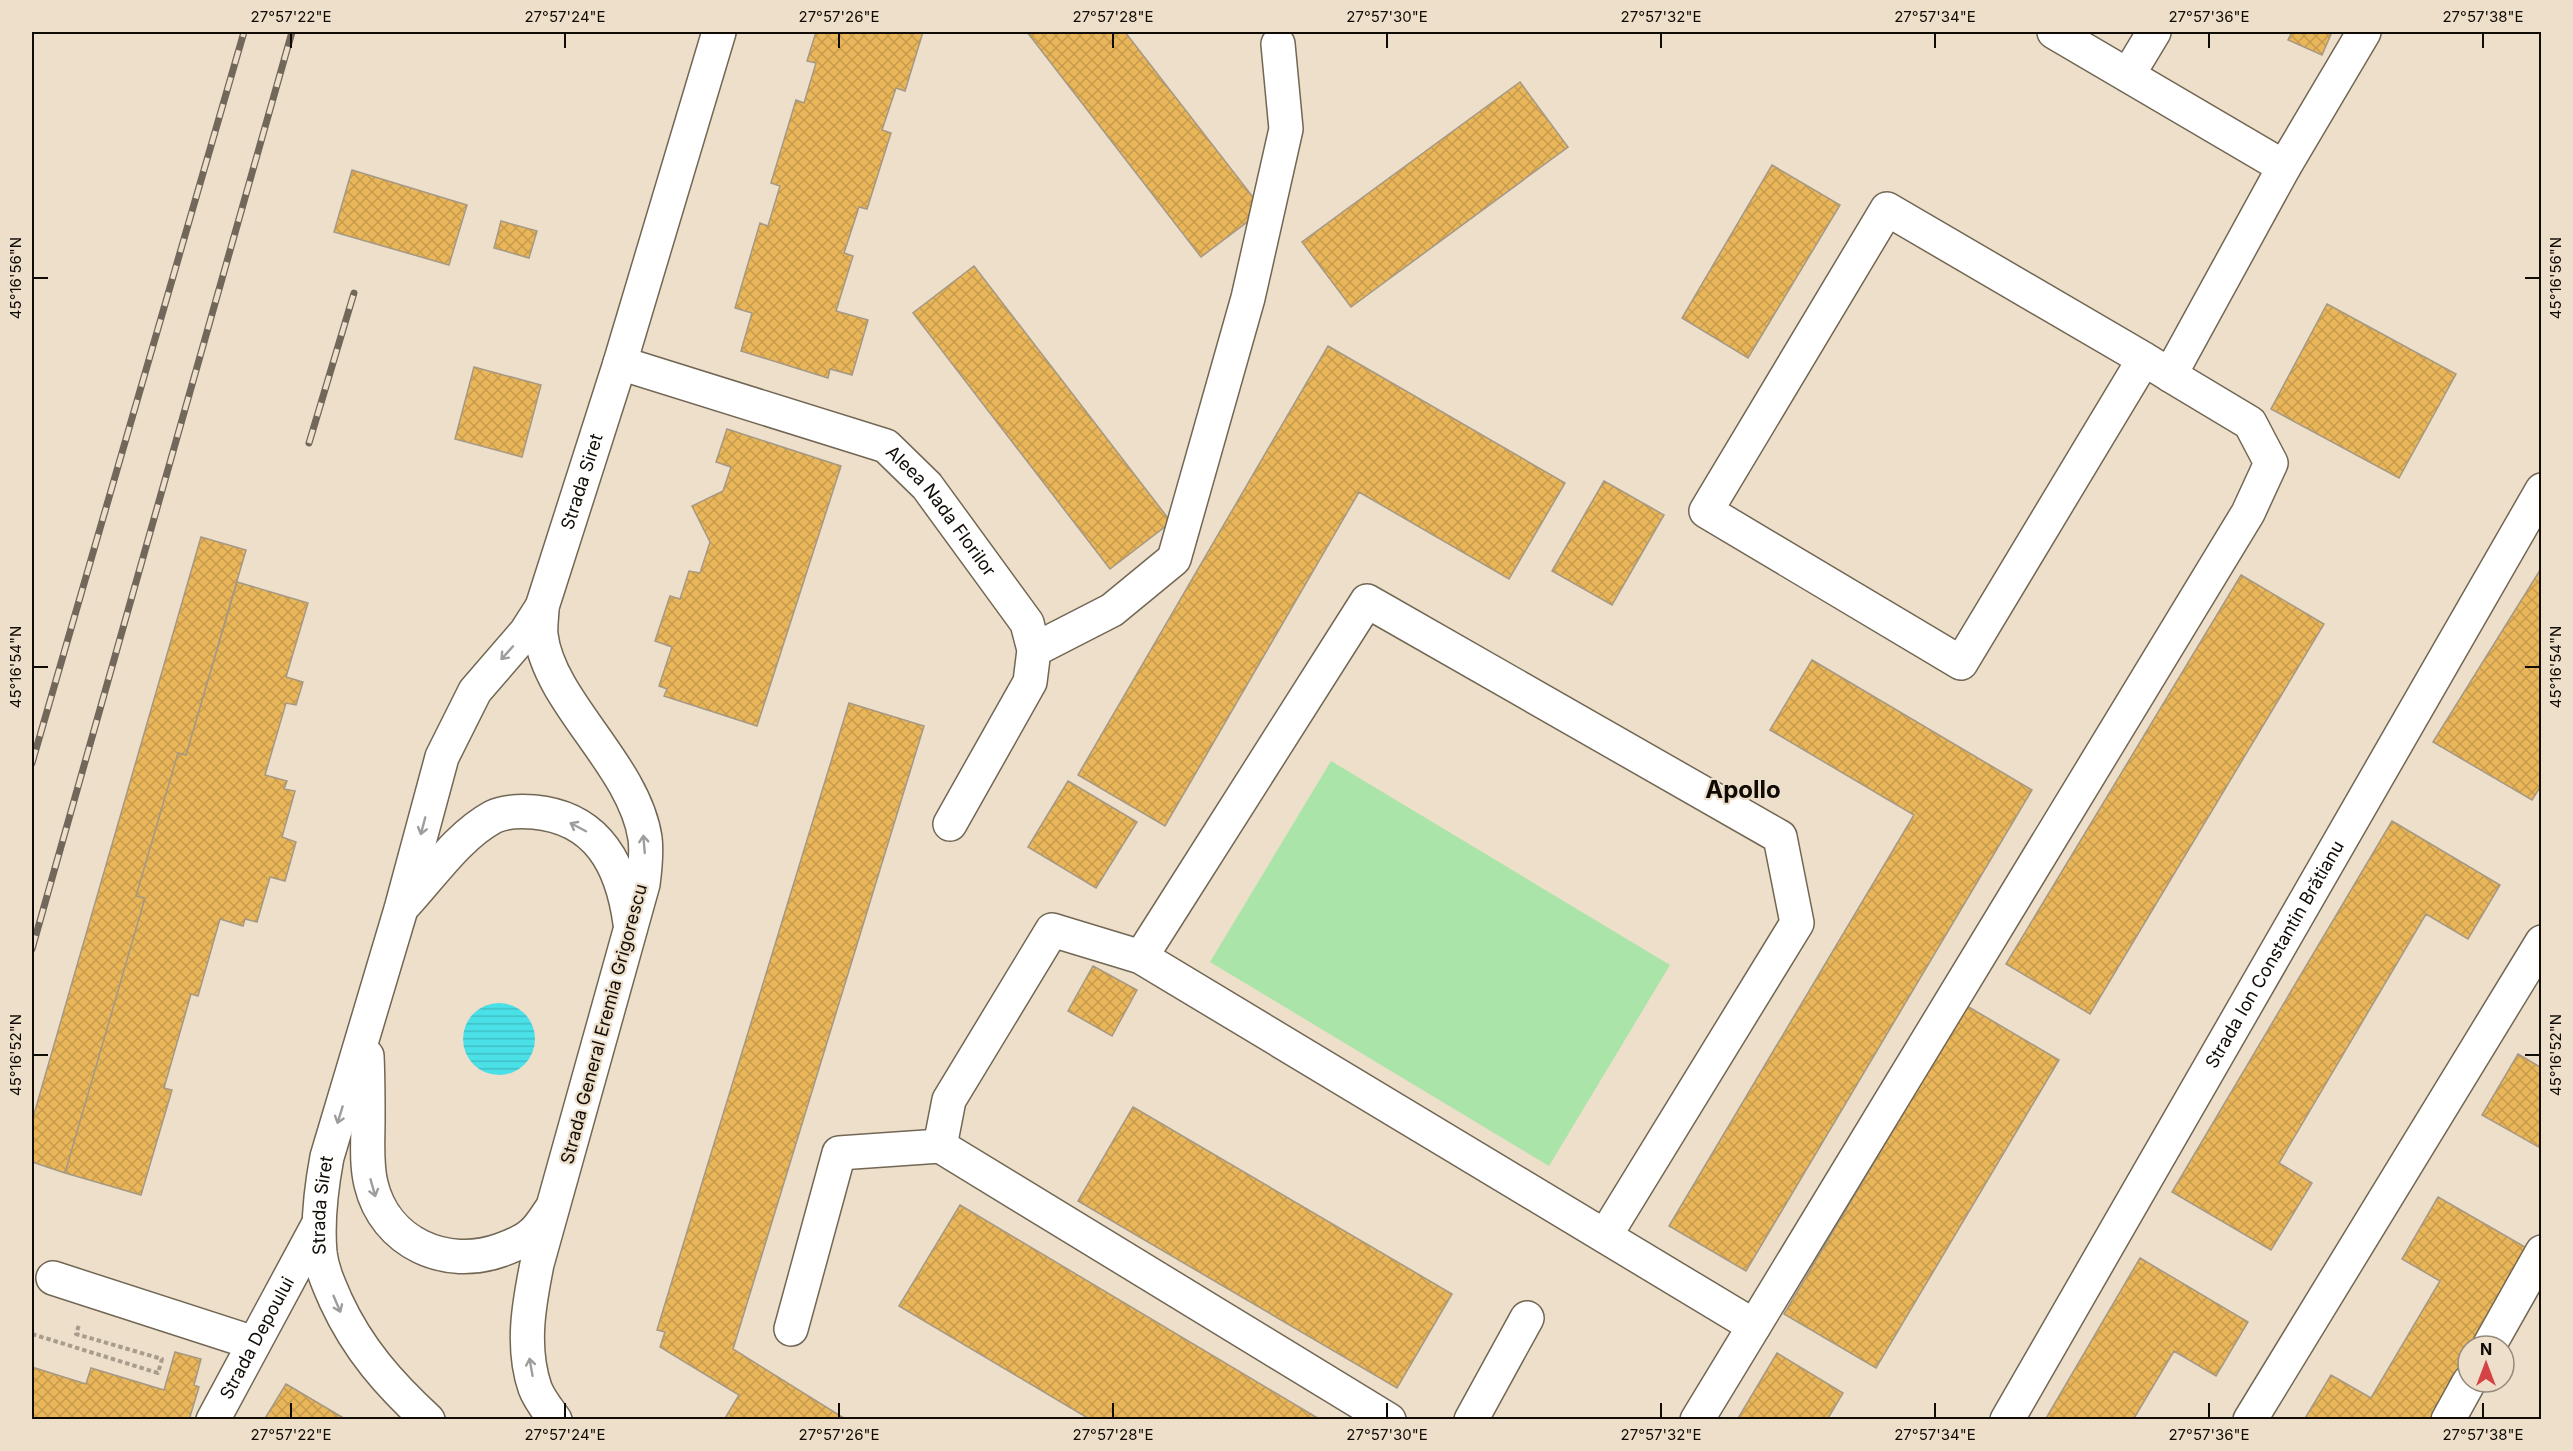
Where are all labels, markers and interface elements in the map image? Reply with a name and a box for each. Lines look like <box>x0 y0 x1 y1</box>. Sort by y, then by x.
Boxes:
text: 27°57'22"E <box>251 7 331 26</box>
text: 27°57'24"E <box>524 7 606 26</box>
text: 27°57'26"E <box>798 7 880 26</box>
text: 27°57'28"E <box>1072 7 1154 26</box>
text: 27°57'30"E <box>1346 7 1428 26</box>
text: 27°57'32"E <box>1621 7 1702 26</box>
text: 27°57'34"E <box>1894 7 1976 26</box>
text: 27°57'36"E <box>2168 7 2250 26</box>
text: 27°57'38"E <box>2442 7 2524 26</box>
text: 45°16'56"N <box>6 237 25 319</box>
text: 45°16'56"N <box>2546 237 2565 319</box>
street label: Strada Siret <box>556 431 607 532</box>
street label: Aleea Nada Florilor <box>882 441 1000 580</box>
text: 45°16'54"N <box>6 626 25 708</box>
text: 45°16'54"N <box>2546 626 2565 708</box>
one-way arrow <box>500 646 514 661</box>
district label: Apollo <box>1705 775 1781 804</box>
one-way arrow <box>417 817 429 836</box>
one-way arrow <box>570 821 587 833</box>
one-way arrow <box>638 834 649 854</box>
street label: Strada Ion Constantin Brătianu <box>2201 837 2348 1072</box>
street label: Strada General Eremia Grigorescu <box>556 882 651 1166</box>
text: 45°16'52"N <box>6 1014 25 1096</box>
text: 45°16'52"N <box>2546 1014 2565 1096</box>
one-way arrow <box>334 1105 345 1124</box>
street label: Strada Siret <box>308 1154 337 1256</box>
one-way arrow <box>368 1178 379 1197</box>
street label: Strada Depoului <box>215 1273 298 1403</box>
one-way arrow <box>332 1294 343 1313</box>
north arrow <box>2456 1334 2516 1394</box>
text: N <box>2480 1339 2492 1359</box>
one-way arrow <box>525 1358 536 1377</box>
text: 27°57'22"E <box>251 1425 331 1444</box>
text: 27°57'24"E <box>524 1425 606 1444</box>
text: 27°57'26"E <box>798 1425 880 1444</box>
text: 27°57'28"E <box>1072 1425 1154 1444</box>
text: 27°57'30"E <box>1346 1425 1428 1444</box>
text: 27°57'32"E <box>1621 1425 1702 1444</box>
text: 27°57'34"E <box>1894 1425 1976 1444</box>
text: 27°57'36"E <box>2168 1425 2250 1444</box>
text: 27°57'38"E <box>2442 1425 2524 1444</box>

